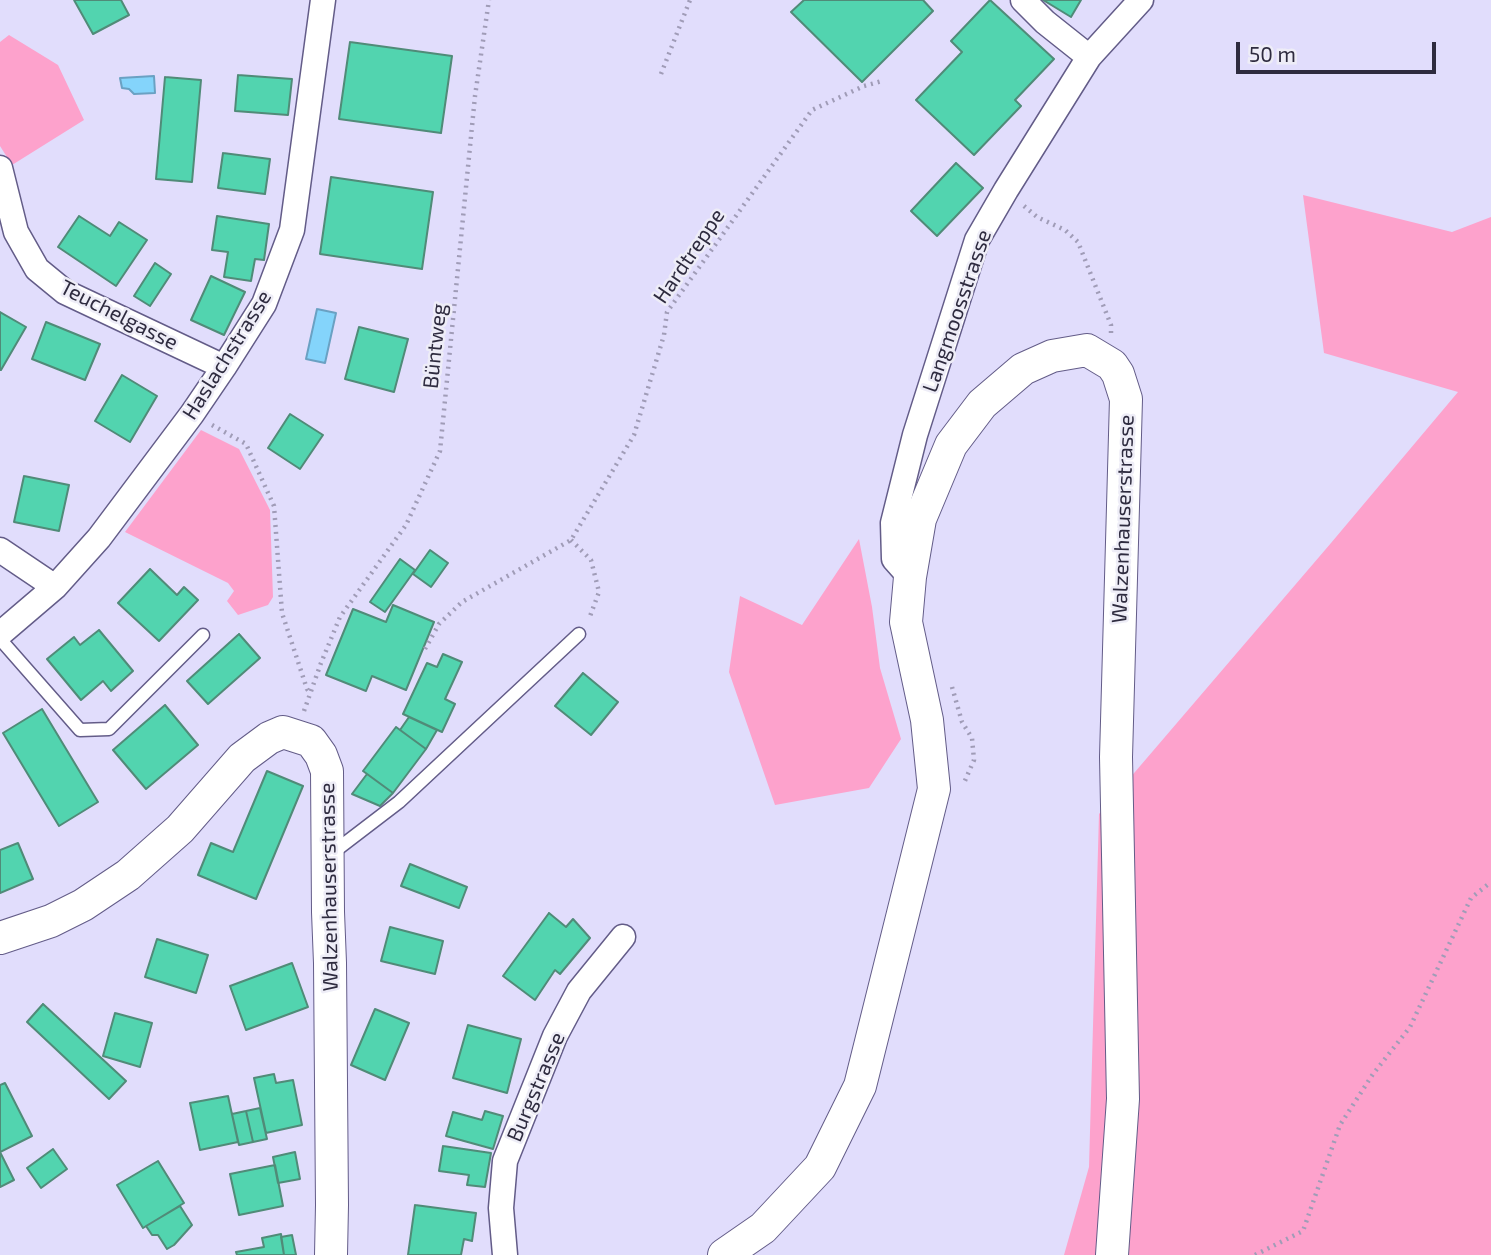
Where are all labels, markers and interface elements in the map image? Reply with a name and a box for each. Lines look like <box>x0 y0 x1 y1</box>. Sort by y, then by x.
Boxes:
scale bar <box>1239 28 1438 72</box>
text: 50 m <box>1249 41 1296 66</box>
street label: Hardtreppe <box>648 204 730 308</box>
street label: Langmoosstrasse <box>917 226 997 396</box>
street label: Teuchelgasse <box>56 275 182 355</box>
street label: Haslachstrasse <box>177 286 277 424</box>
street label: Büntweg <box>418 302 452 390</box>
street label: Walzenhauserstrasse <box>1107 414 1139 624</box>
street label: Walzenhauserstrasse <box>315 782 343 992</box>
street label: Burgstrasse <box>502 1029 570 1145</box>

